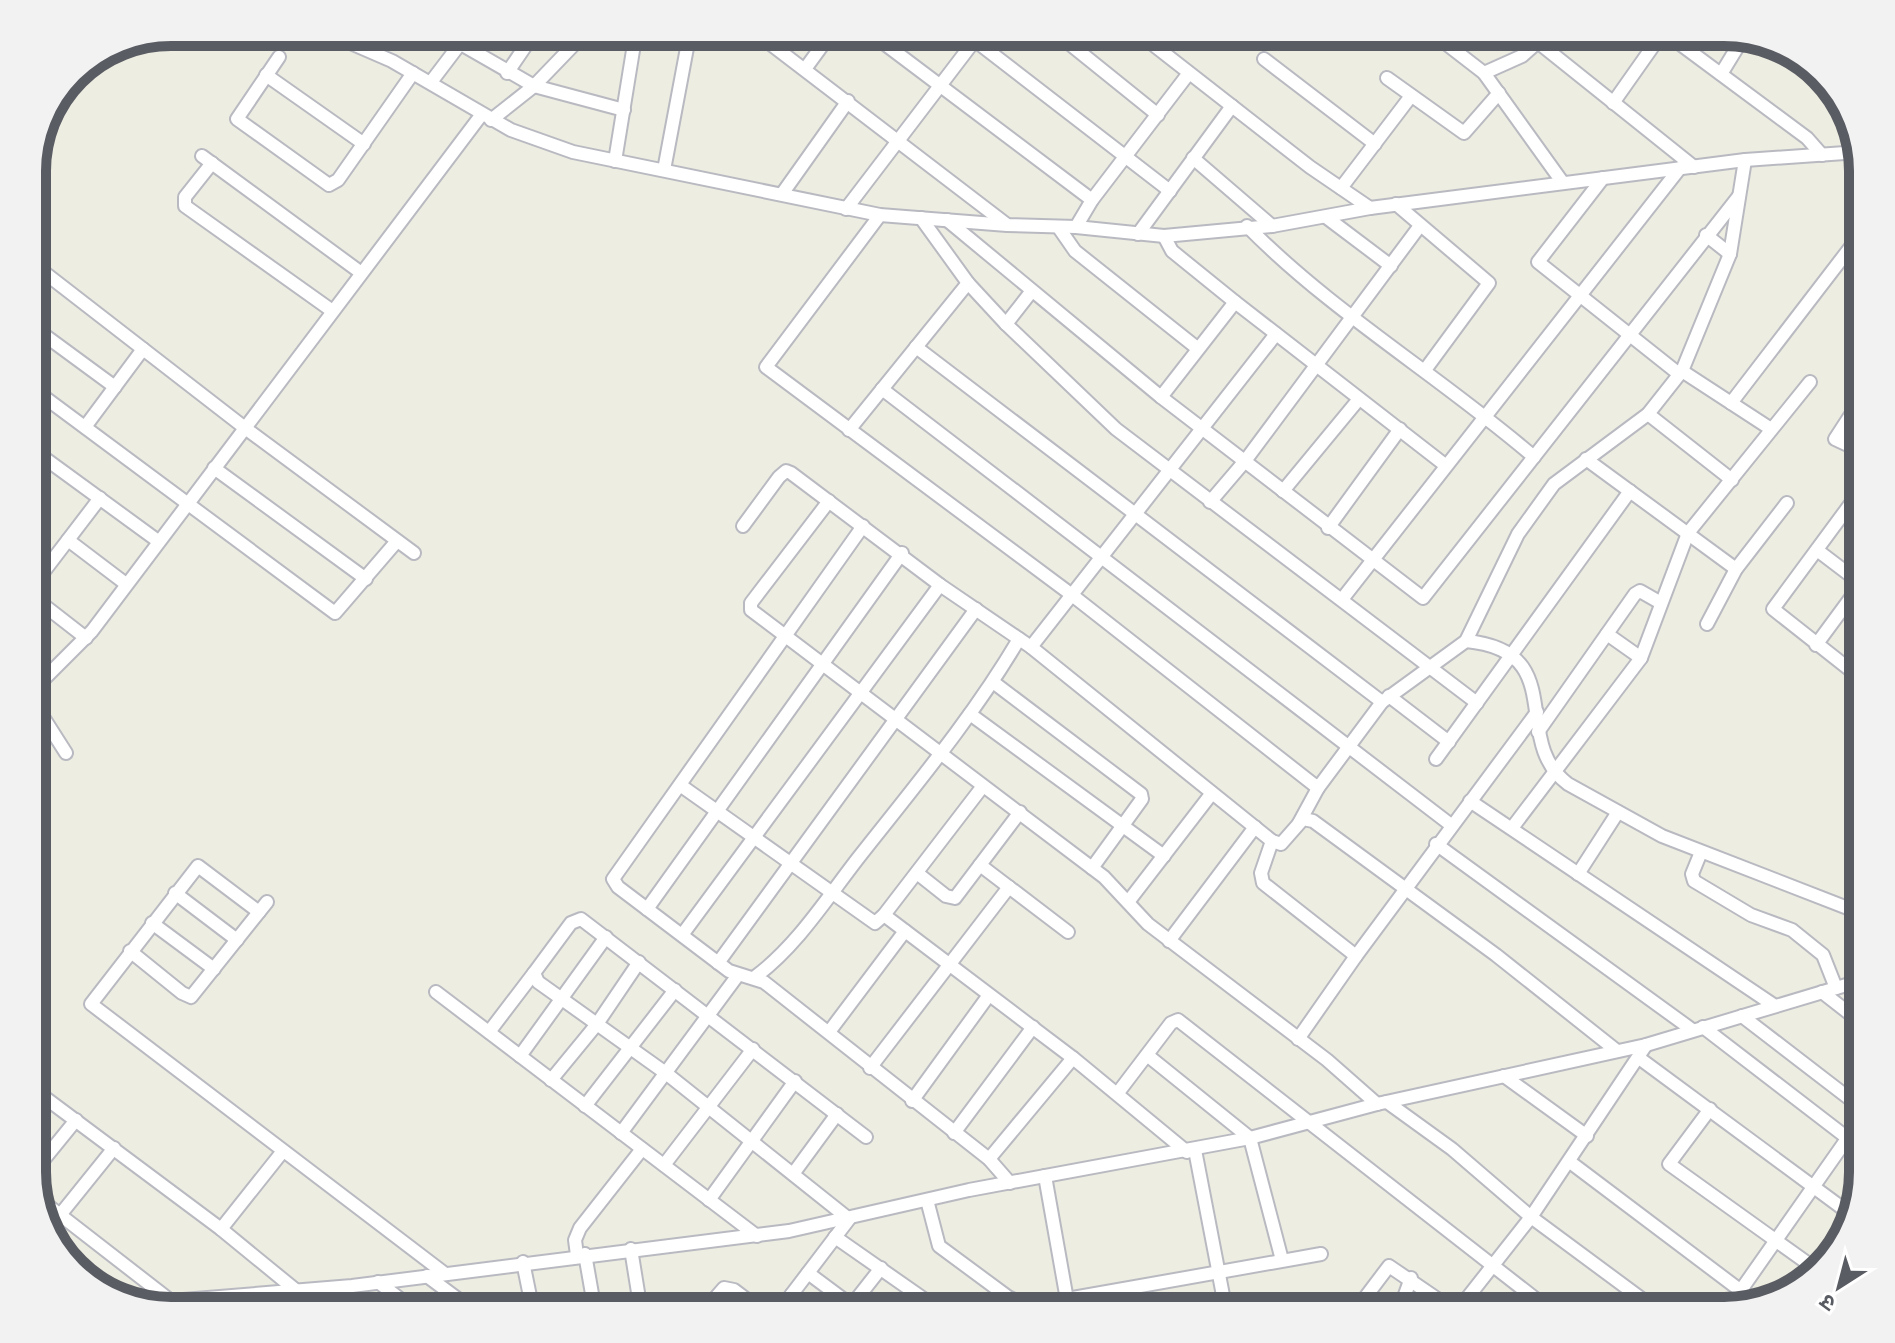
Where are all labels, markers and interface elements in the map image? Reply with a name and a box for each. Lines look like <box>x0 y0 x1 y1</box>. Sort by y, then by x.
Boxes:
north arrow <box>1799 1247 1879 1327</box>
text: उ <box>1813 1287 1841 1317</box>

